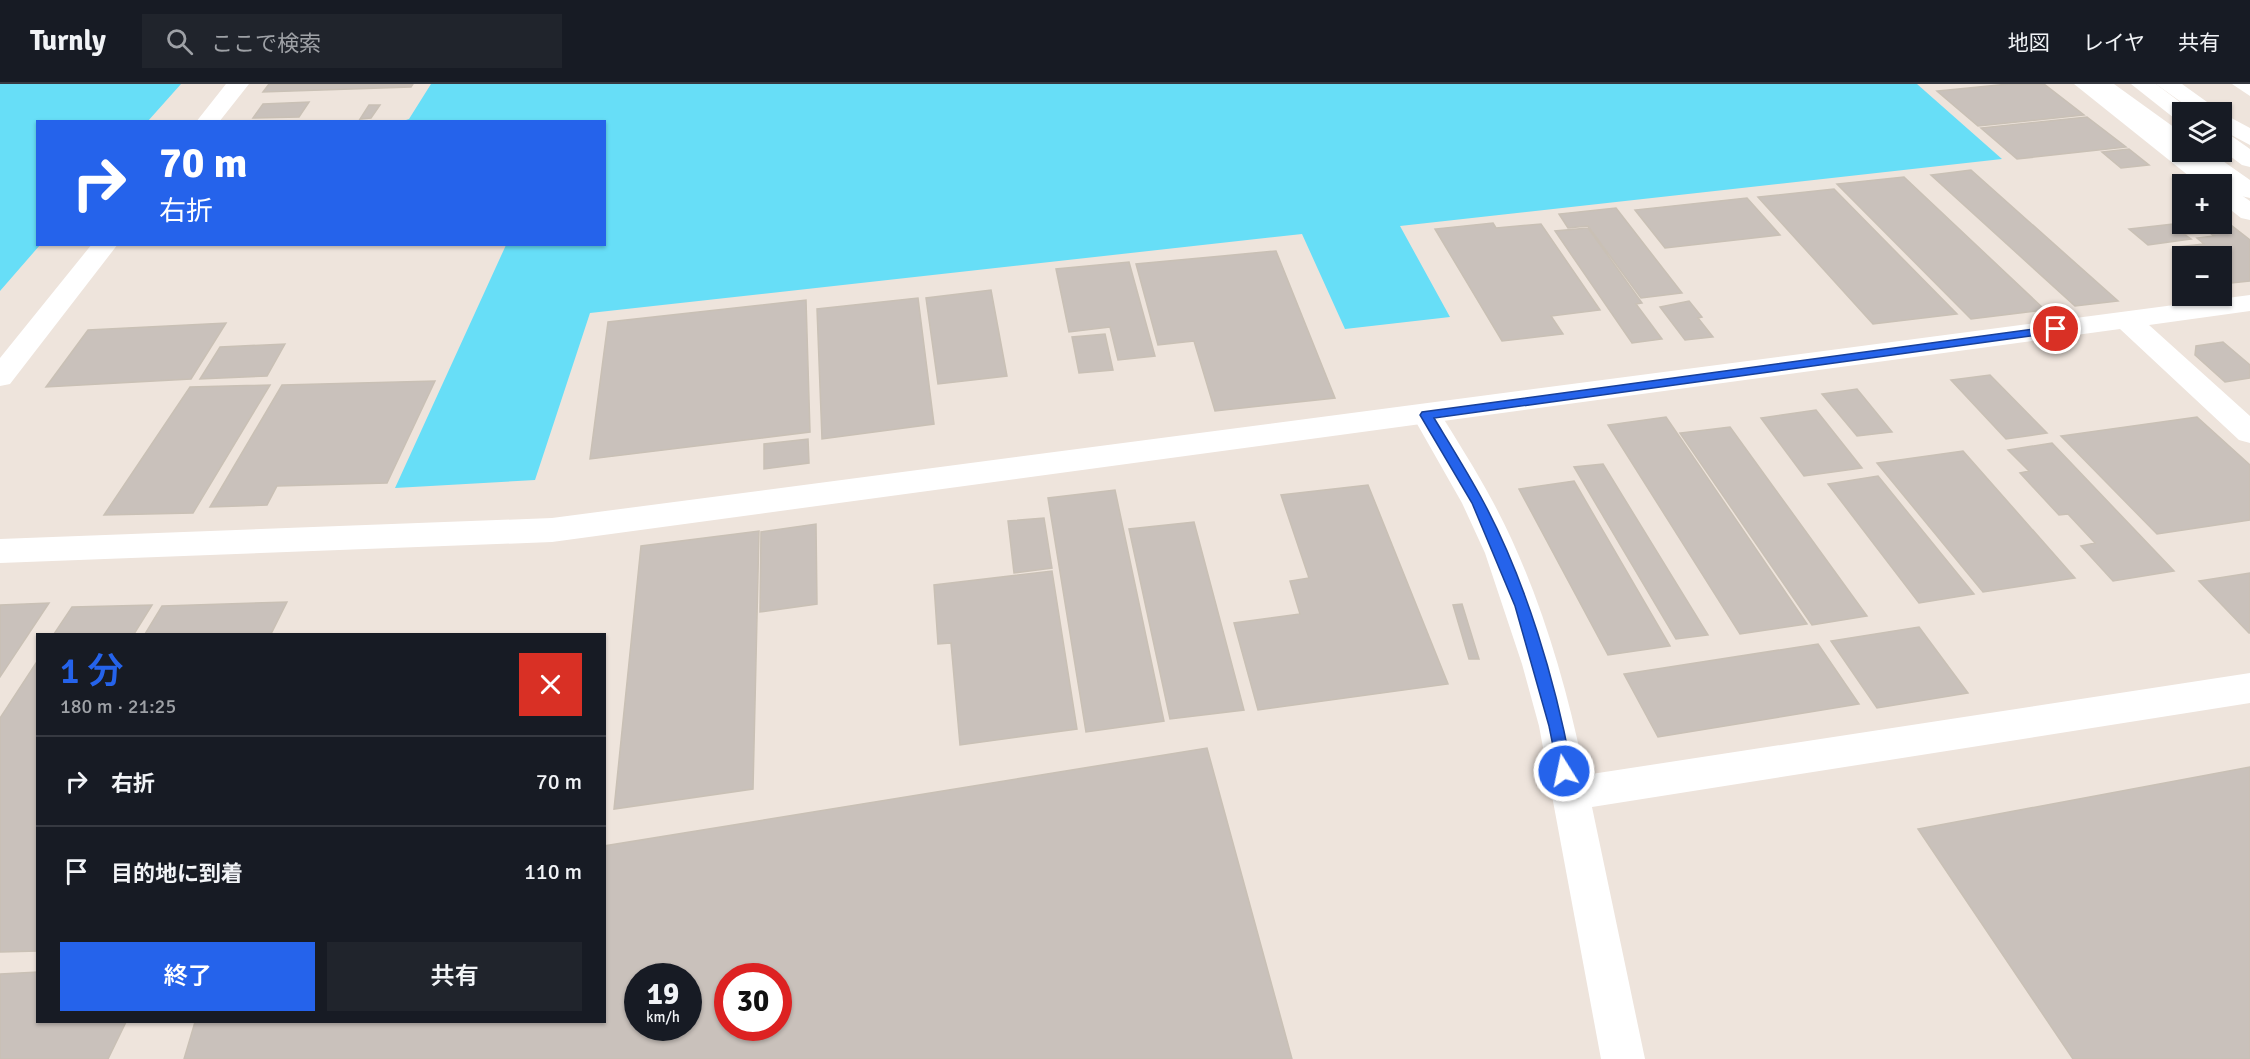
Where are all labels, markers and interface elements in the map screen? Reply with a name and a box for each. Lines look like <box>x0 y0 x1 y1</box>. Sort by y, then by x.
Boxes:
search box <box>142 14 562 68</box>
text: Turnly <box>30 24 106 58</box>
icon: search <box>163 25 196 58</box>
text: ここで検索 <box>211 30 321 57</box>
text: 地図 <box>2008 30 2050 56</box>
text: レイヤ <box>2083 30 2145 56</box>
text: 共有 <box>2178 30 2220 56</box>
map controls <box>2172 102 2232 306</box>
button: layers <box>2172 102 2232 162</box>
text: 70 m <box>159 138 248 189</box>
icon: right <box>60 144 138 222</box>
button: + <box>2172 174 2232 234</box>
text: 右折 <box>159 195 213 228</box>
button: − <box>2172 246 2232 306</box>
pin <box>2030 303 2081 354</box>
icon: arrive <box>2039 312 2072 345</box>
text: 1 分 <box>60 649 123 694</box>
button: close <box>519 653 582 716</box>
text: 180 m · 21:25 <box>60 694 176 719</box>
position arrow <box>1532 739 1596 803</box>
icon: right <box>60 765 93 798</box>
text: 70 m <box>536 768 582 795</box>
text: 右折 <box>111 770 155 797</box>
icon: arrive <box>60 855 93 888</box>
text: 110 m <box>524 858 582 885</box>
text: 目的地に到着 <box>111 860 243 887</box>
button: 終了 <box>60 942 315 1011</box>
button: 共有 <box>327 942 582 1011</box>
speed limit sign: 30 <box>714 963 792 1041</box>
text: 19 <box>647 976 679 1013</box>
text: km/h <box>646 1008 680 1026</box>

